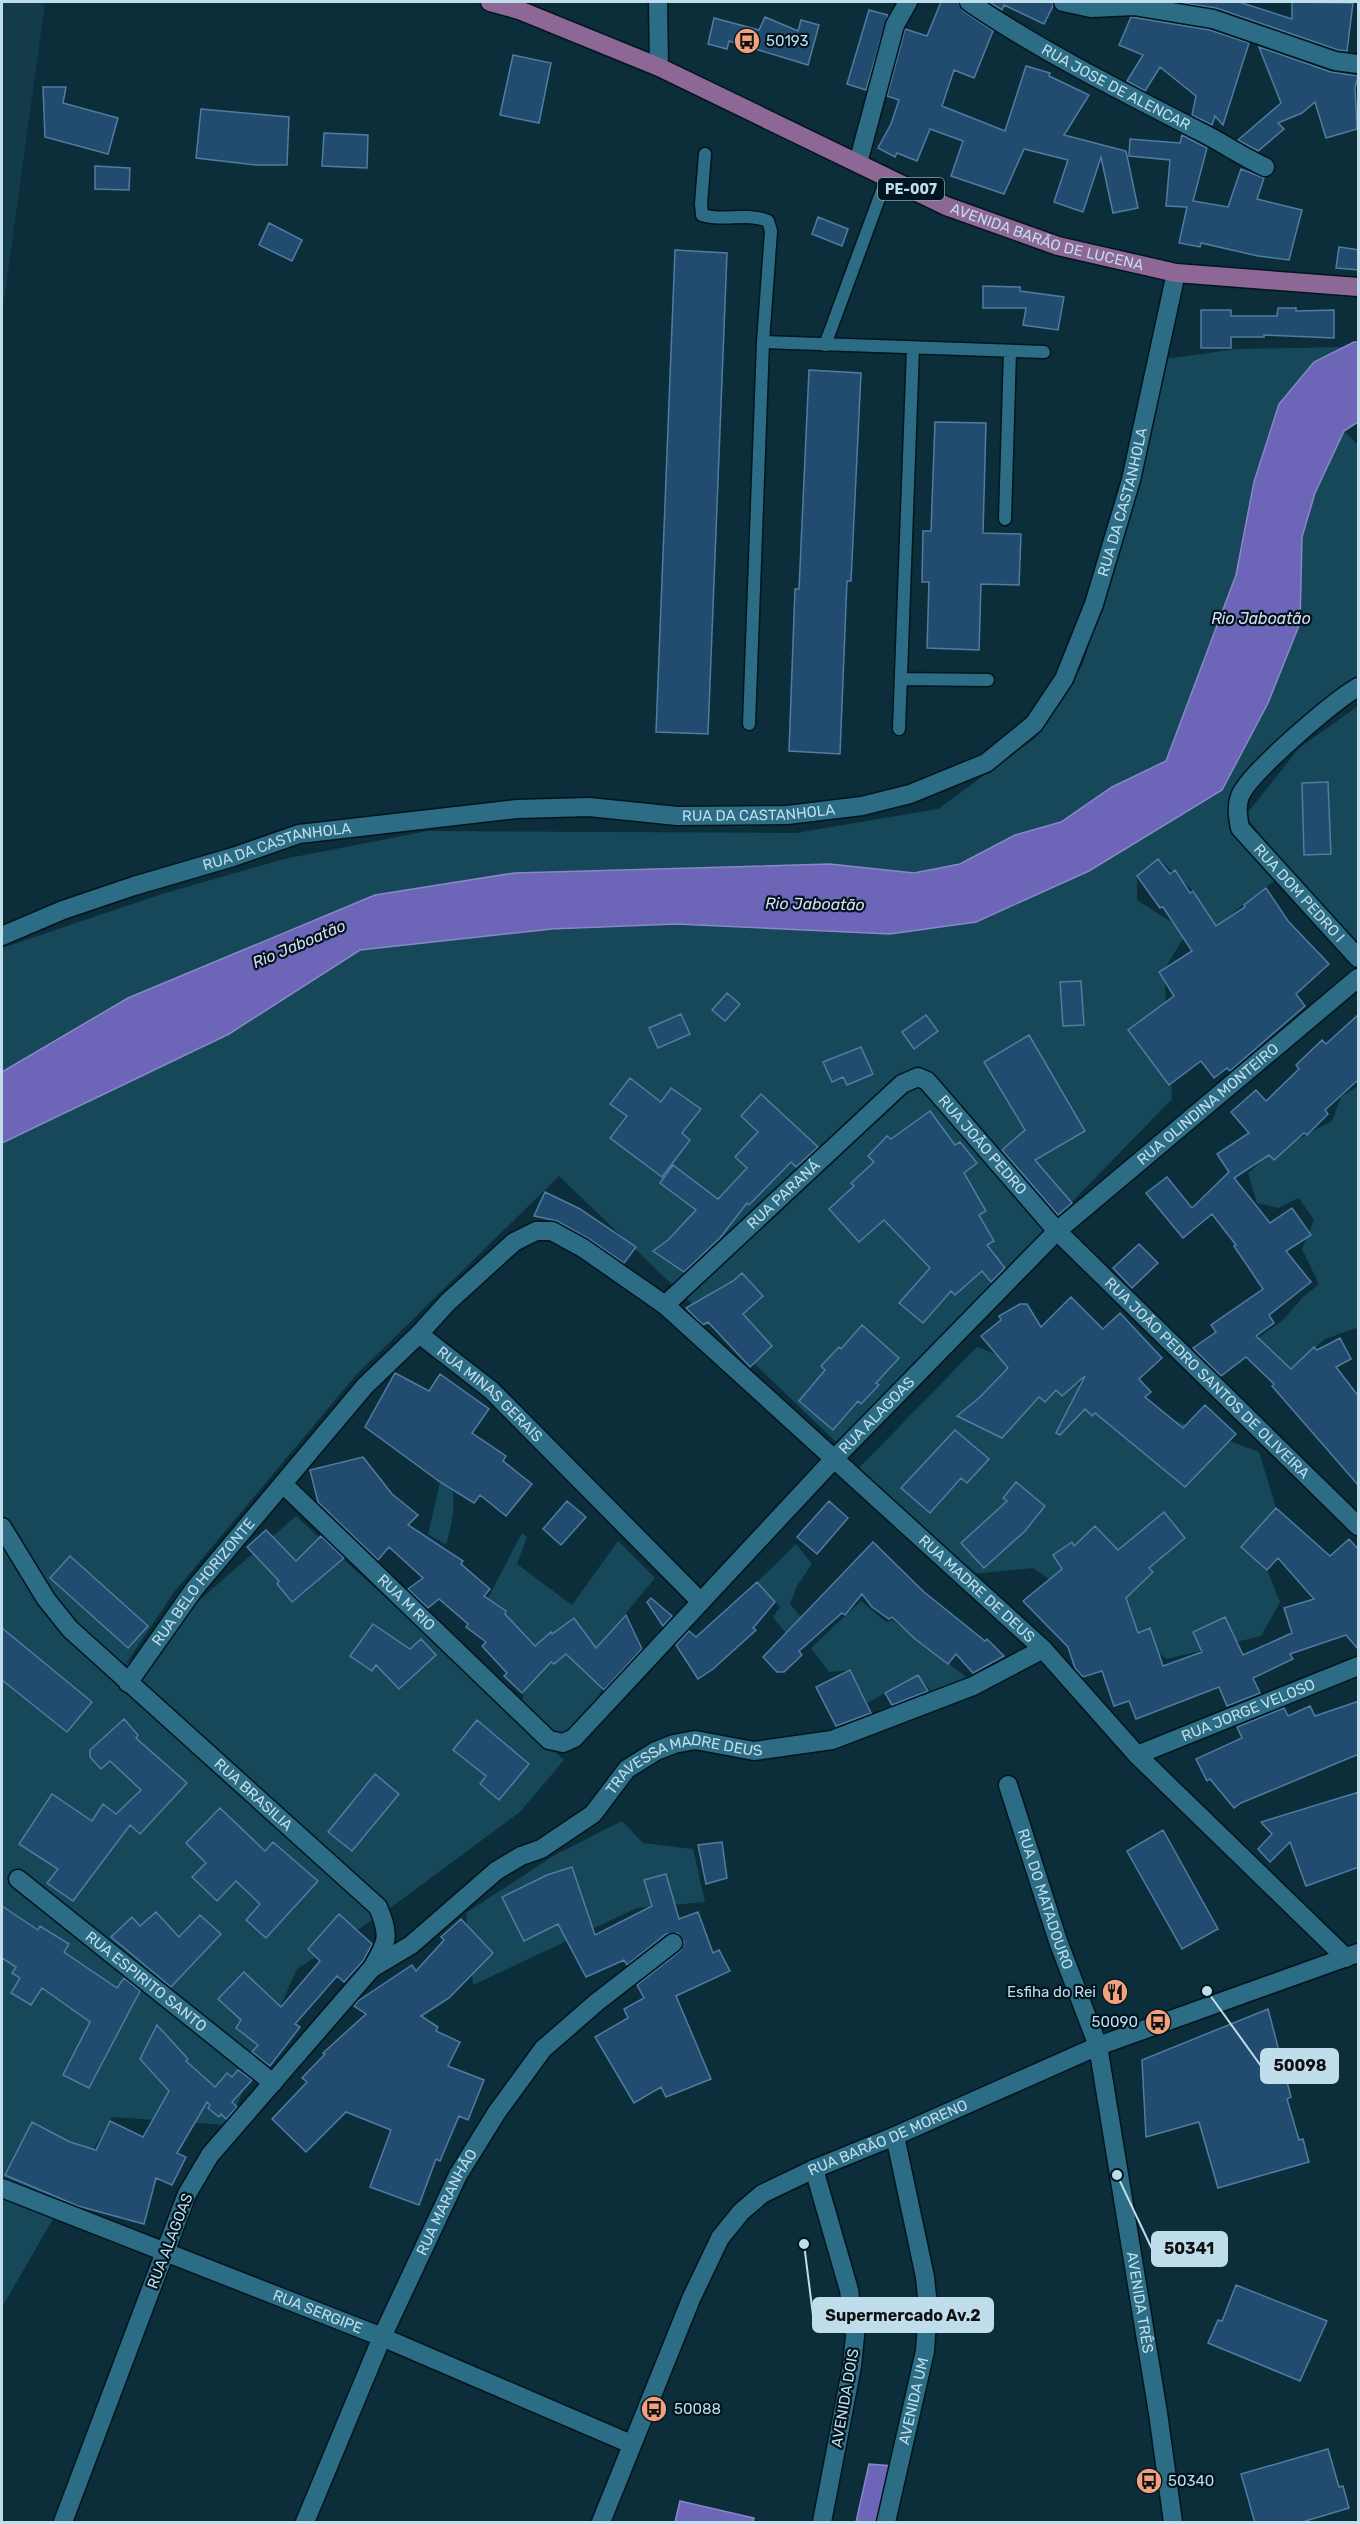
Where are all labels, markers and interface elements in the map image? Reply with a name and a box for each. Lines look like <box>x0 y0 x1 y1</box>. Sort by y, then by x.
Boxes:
bus stop icon: 50193 <box>732 26 762 56</box>
place label: 50193 <box>766 32 809 50</box>
street label: RUA JOSE DE ALENCAR <box>1038 40 1193 134</box>
road number: PE-007 <box>878 178 944 200</box>
street label: AVENIDA BARÃO DE LUCENA <box>948 199 1145 274</box>
street label: RUA DA CASTANHOLA <box>1094 426 1151 579</box>
water label: Rio Jaboatão <box>1211 609 1311 628</box>
street label: RUA DA CASTANHOLA <box>682 800 836 825</box>
street label: RUA DA CASTANHOLA <box>201 819 352 874</box>
street label: RUA DOM PEDRO I <box>1250 840 1348 946</box>
water label: Rio Jaboatão <box>765 894 865 914</box>
water label: Rio Jaboatão <box>249 916 349 972</box>
street label: RUA OLINDINA MONTEIRO <box>1133 1040 1282 1169</box>
street label: RUA JOÃO PEDRO <box>934 1092 1030 1198</box>
street label: RUA PARANÁ <box>743 1156 824 1233</box>
street label: RUA JOÃO PEDRO SANTOS DE OLIVEIRA <box>1101 1274 1313 1482</box>
street label: RUA MINAS GERAIS <box>433 1342 546 1446</box>
street label: RUA ALAGOAS <box>835 1373 918 1458</box>
street label: RUA BELO HORIZONTE <box>148 1515 259 1649</box>
street label: RUA MADRE DE DEUS <box>915 1531 1039 1646</box>
street label: RUA M RIO <box>374 1571 439 1634</box>
street label: RUA JORGE VELOSO <box>1179 1675 1318 1745</box>
street label: TRAVESSA MADRE DEUS <box>602 1730 764 1798</box>
street label: RUA BRASILIA <box>211 1755 296 1835</box>
street label: RUA DO MATADOURO <box>1014 1826 1077 1972</box>
street label: RUA ESPIRITO SANTO <box>82 1927 210 2035</box>
restaurant icon: Esfiha do Rei <box>1100 1977 1130 2007</box>
place label: Esfiha do Rei <box>1007 1983 1096 2001</box>
bus stop icon: 50090 <box>1143 2007 1173 2037</box>
place label: 50090 <box>1092 2013 1138 2031</box>
callout: 50098 <box>1261 2049 1338 2083</box>
text: 50098 <box>1273 2056 1327 2075</box>
street label: RUA BARÃO DE MORENO <box>805 2096 971 2180</box>
street label: RUA MARANHÃO <box>413 2146 481 2258</box>
street label: RUA ALAGOAS <box>144 2191 196 2291</box>
callout: 50341 <box>1152 2232 1227 2266</box>
text: 50341 <box>1164 2239 1214 2258</box>
street label: AVENIDA TRÊS <box>1123 2250 1157 2355</box>
street label: RUA SERGIPE <box>270 2286 365 2337</box>
callout: Supermercado Av.2 <box>813 2298 993 2332</box>
text: Supermercado Av.2 <box>825 2306 981 2325</box>
street label: AVENIDA DOIS <box>827 2347 863 2449</box>
street label: AVENIDA UM <box>895 2356 932 2446</box>
bus stop icon: 50088 <box>639 2394 669 2424</box>
place label: 50088 <box>674 2400 721 2418</box>
bus stop icon: 50340 <box>1134 2466 1164 2496</box>
place label: 50340 <box>1168 2472 1214 2490</box>

